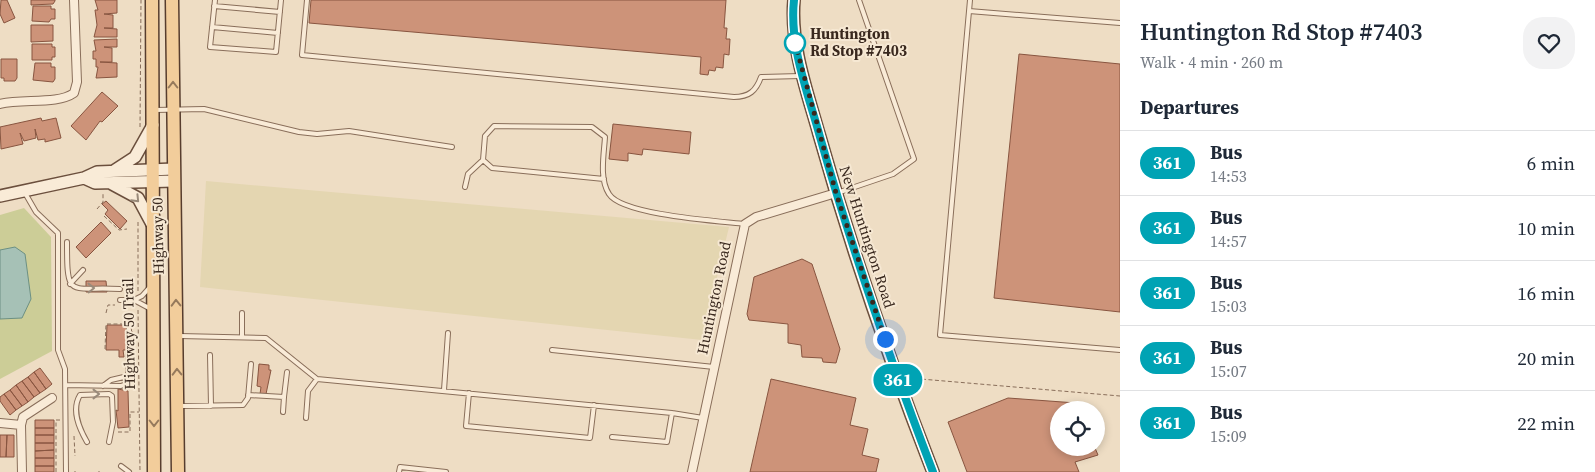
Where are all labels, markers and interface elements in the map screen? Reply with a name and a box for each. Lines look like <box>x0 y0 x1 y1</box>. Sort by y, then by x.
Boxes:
text: Huntington Rd Stop #7403 <box>1140 15 1423 48</box>
button: heart <box>1523 17 1575 69</box>
place label: Huntington Rd Stop #7403 <box>810 23 907 61</box>
marker: Huntington Rd Stop #7403 <box>784 32 806 54</box>
text: Walk · 4 min · 260 m <box>1140 51 1283 73</box>
one-way arrow <box>168 81 178 88</box>
text: Departures <box>1140 94 1239 120</box>
text: Bus <box>1210 139 1242 165</box>
text: 361 <box>1153 150 1182 175</box>
text: 6 min <box>1527 150 1575 176</box>
street label: New Huntington Road <box>835 163 901 311</box>
text: 14:53 <box>1210 165 1247 187</box>
one-way arrow <box>130 193 139 202</box>
street label: Highway 50 <box>146 197 169 275</box>
text: Bus <box>1210 204 1242 230</box>
text: 361 <box>1153 215 1182 240</box>
text: 10 min <box>1517 215 1575 241</box>
text: 14:57 <box>1210 230 1247 252</box>
street label: Huntington Road <box>691 239 736 356</box>
text: Bus <box>1210 269 1242 295</box>
street label: Highway 50 Trail <box>117 277 140 390</box>
text: 361 <box>1153 280 1182 305</box>
text: 16 min <box>1517 280 1575 306</box>
one-way arrow <box>87 283 95 294</box>
text: 15:03 <box>1210 295 1247 317</box>
one-way arrow <box>170 298 181 306</box>
your location <box>873 327 898 352</box>
text: Bus <box>1210 334 1242 360</box>
text: 361 <box>1153 345 1182 370</box>
text: 20 min <box>1517 345 1575 371</box>
text: 15:07 <box>1210 360 1247 382</box>
line badge: 361 <box>869 364 927 396</box>
one-way arrow <box>172 367 182 375</box>
text: 361 <box>883 367 913 392</box>
one-way arrow <box>92 389 100 399</box>
text: Bus <box>1210 399 1242 425</box>
map controls <box>1050 401 1105 456</box>
button: locate <box>1050 401 1105 456</box>
text: 361 <box>1153 410 1182 435</box>
text: 22 min <box>1517 410 1575 436</box>
one-way arrow <box>149 419 159 427</box>
text: 15:09 <box>1210 425 1247 447</box>

